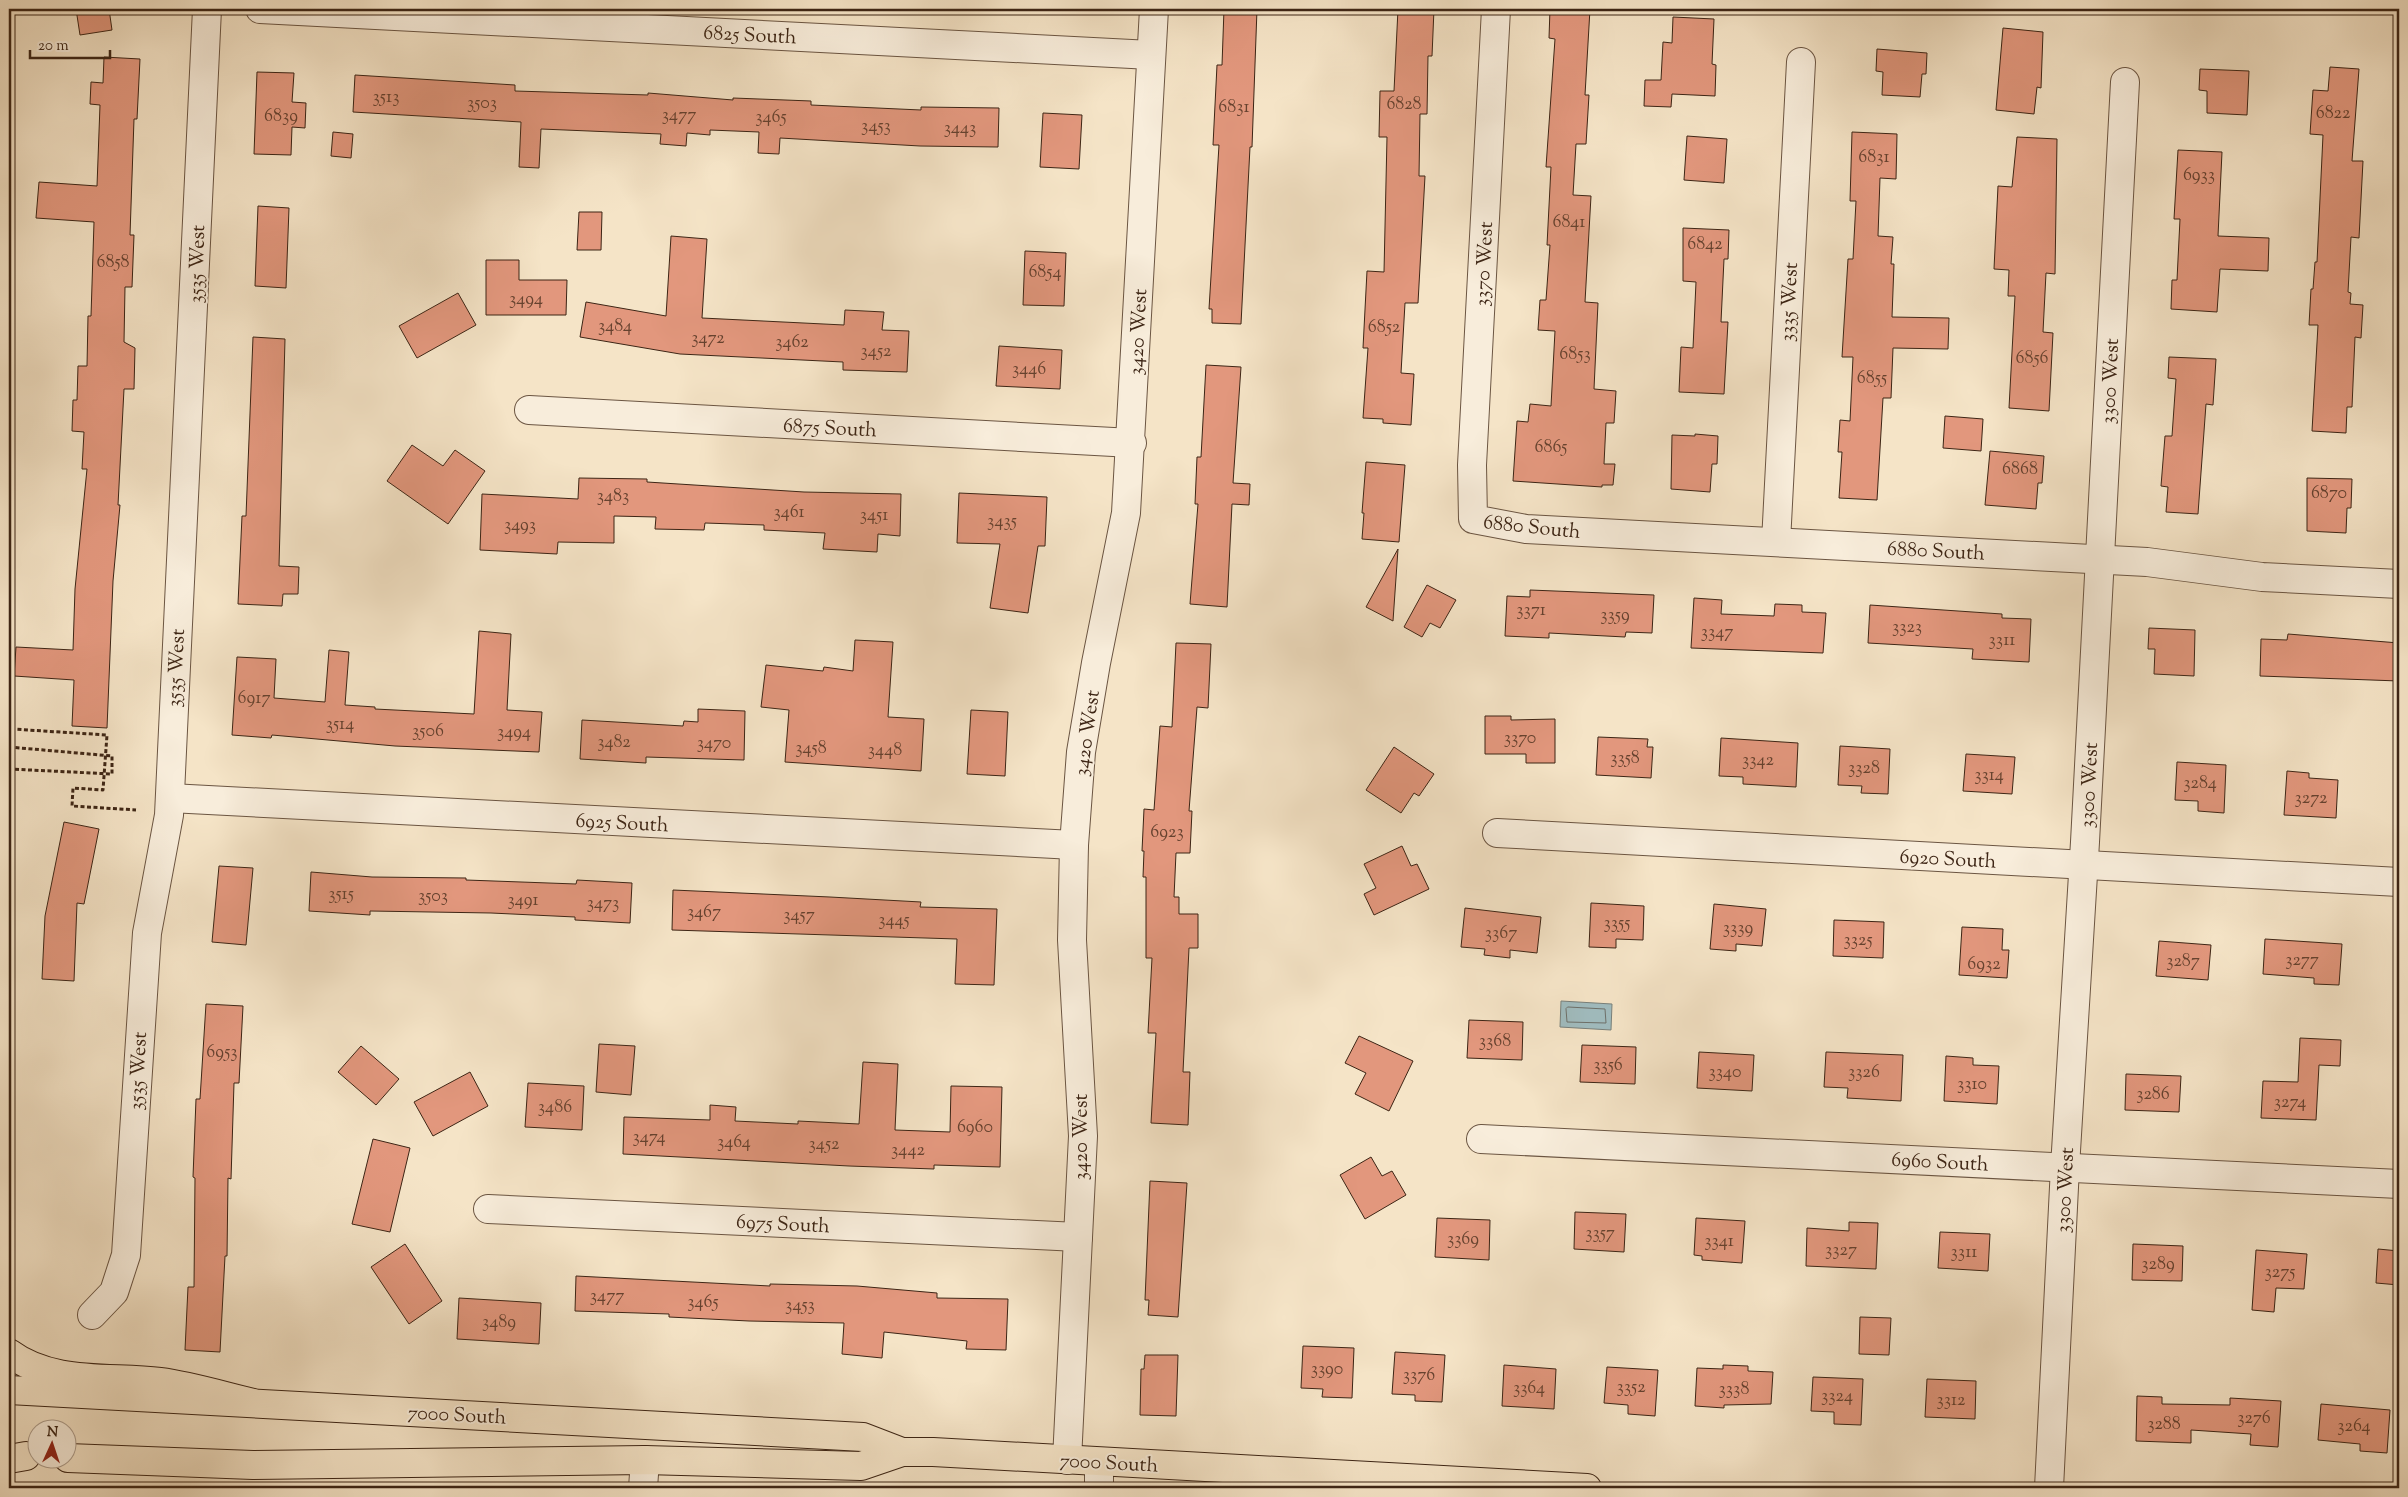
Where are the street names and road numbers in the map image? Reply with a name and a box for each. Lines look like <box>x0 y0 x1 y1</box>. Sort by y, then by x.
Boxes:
street label: 6825 South <box>703 20 797 53</box>
street label: 3370 West <box>1469 221 1502 307</box>
street label: 3535 West <box>183 224 214 304</box>
street label: 3335 West <box>1774 261 1807 343</box>
street label: 3420 West <box>1123 288 1156 376</box>
street label: 3300 West <box>2095 337 2128 425</box>
street label: 6875 South <box>782 413 878 446</box>
street label: 6880 South <box>1482 509 1582 548</box>
street label: 6880 South <box>1886 535 1986 570</box>
street label: 3535 West <box>161 628 194 708</box>
street label: 3420 West <box>1068 688 1109 778</box>
street label: 3300 West <box>2074 741 2107 829</box>
street label: 6925 South <box>575 808 669 841</box>
street label: 6920 South <box>1899 843 1997 878</box>
street label: 3535 West <box>123 1031 156 1111</box>
street label: 3420 West <box>1068 1094 1097 1180</box>
street label: 6960 South <box>1890 1146 1990 1181</box>
street label: 3300 West <box>2050 1146 2083 1234</box>
street label: 6975 South <box>735 1209 831 1242</box>
street label: 7000 South <box>407 1399 507 1434</box>
street label: 7000 South <box>1059 1447 1159 1482</box>

